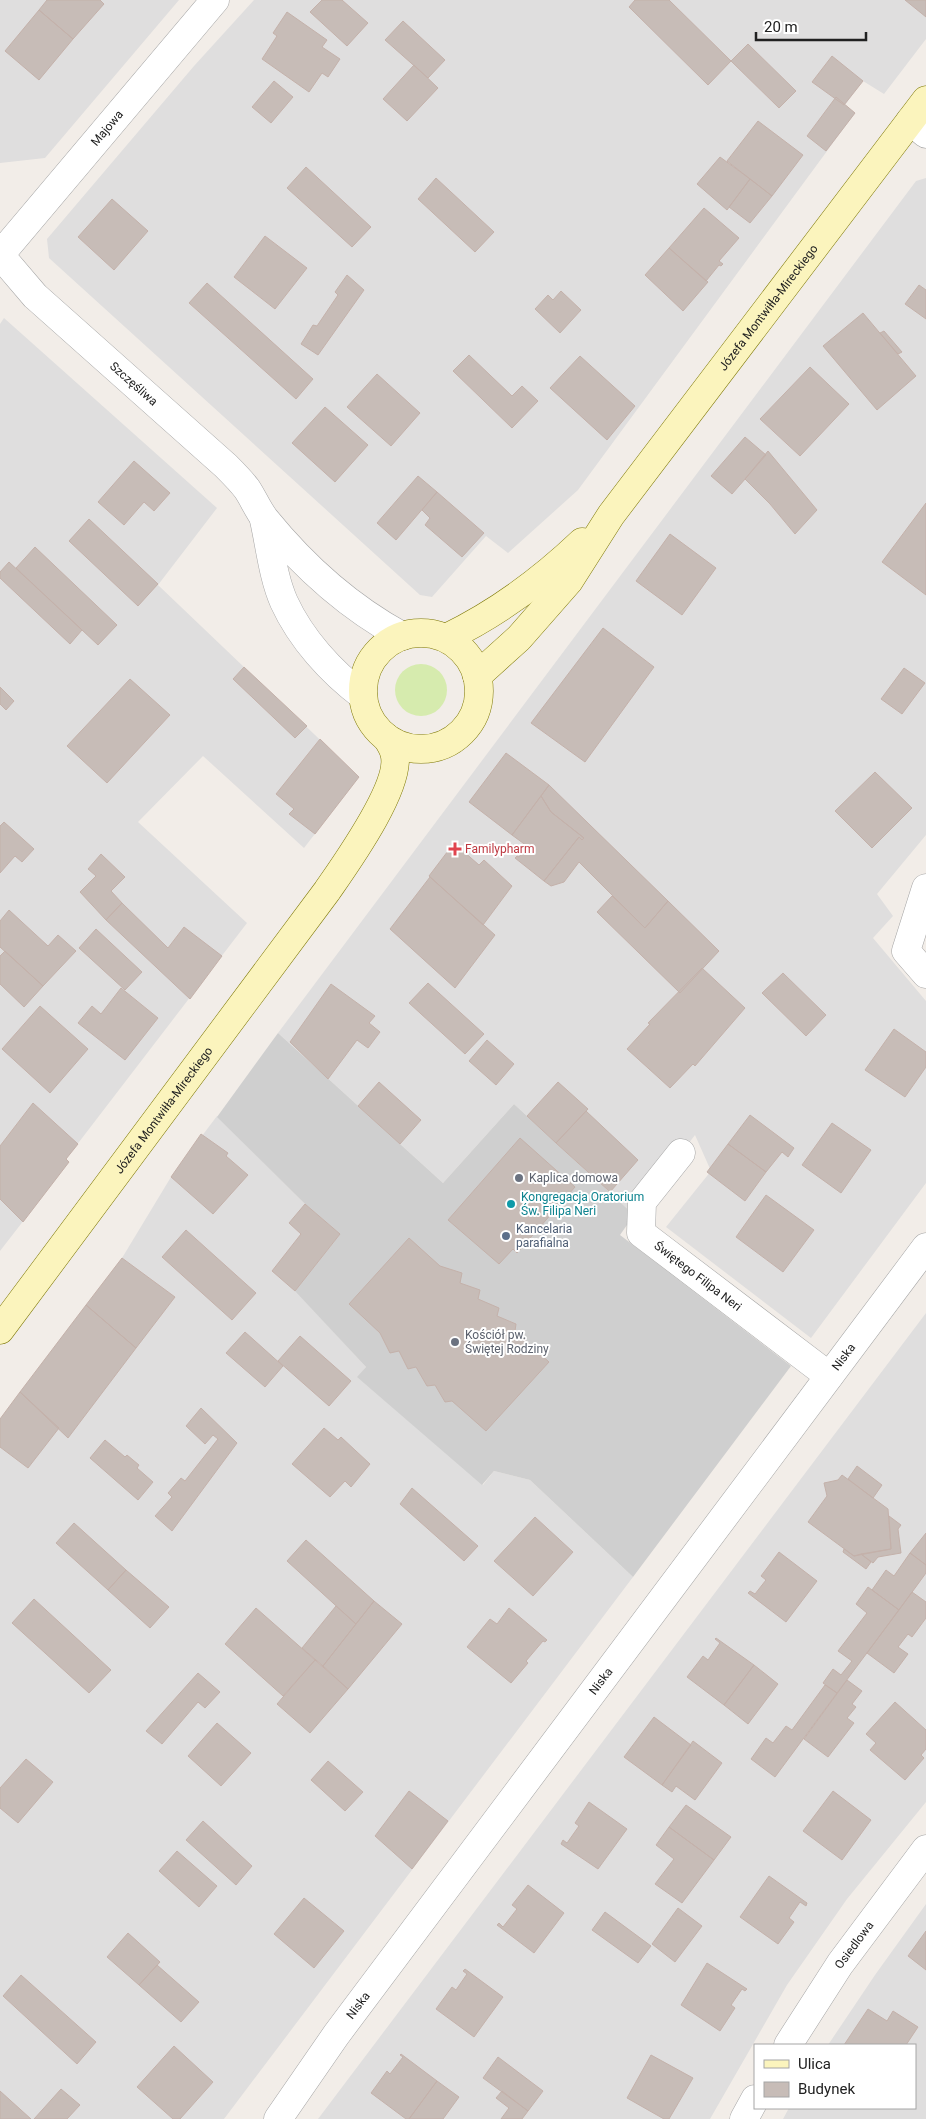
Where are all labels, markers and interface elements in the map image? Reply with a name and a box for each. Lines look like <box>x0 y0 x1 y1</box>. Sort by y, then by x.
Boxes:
scale bar <box>756 10 866 42</box>
text: 20 m <box>764 18 798 36</box>
street label: Majowa <box>88 107 126 149</box>
street label: Józefa Montwiłła-Mireckiego <box>716 242 821 373</box>
street label: Szczęśliwa <box>107 359 160 409</box>
place label: Familypharm <box>465 842 534 856</box>
marker: Familypharm <box>449 843 461 855</box>
street label: Józefa Montwiłła-Mireckiego <box>112 1044 216 1176</box>
place label: Kaplica domowa <box>529 1171 618 1185</box>
marker: Kaplica domowa <box>513 1172 525 1184</box>
place label: Kongregacja Oratorium Św. Filipa Neri <box>521 1190 644 1218</box>
marker: Kongregacja Oratorium Św. Filipa Neri <box>505 1198 517 1210</box>
place label: Kancelaria parafialna <box>516 1222 572 1250</box>
marker: Kancelaria parafialna <box>500 1230 512 1242</box>
street label: Świętego Filipa Neri <box>651 1238 744 1314</box>
place label: Kościół pw. Świętej Rodziny <box>465 1328 549 1356</box>
marker: Kościół pw. Świętej Rodziny <box>449 1336 461 1348</box>
street label: Niska <box>829 1341 858 1373</box>
street label: Niska <box>586 1665 616 1698</box>
street label: Osiedlowa <box>832 1918 877 1971</box>
street label: Niska <box>343 1989 373 2022</box>
legend <box>754 2044 916 2109</box>
text: Ulica <box>798 2055 831 2073</box>
text: Budynek <box>798 2080 855 2098</box>

